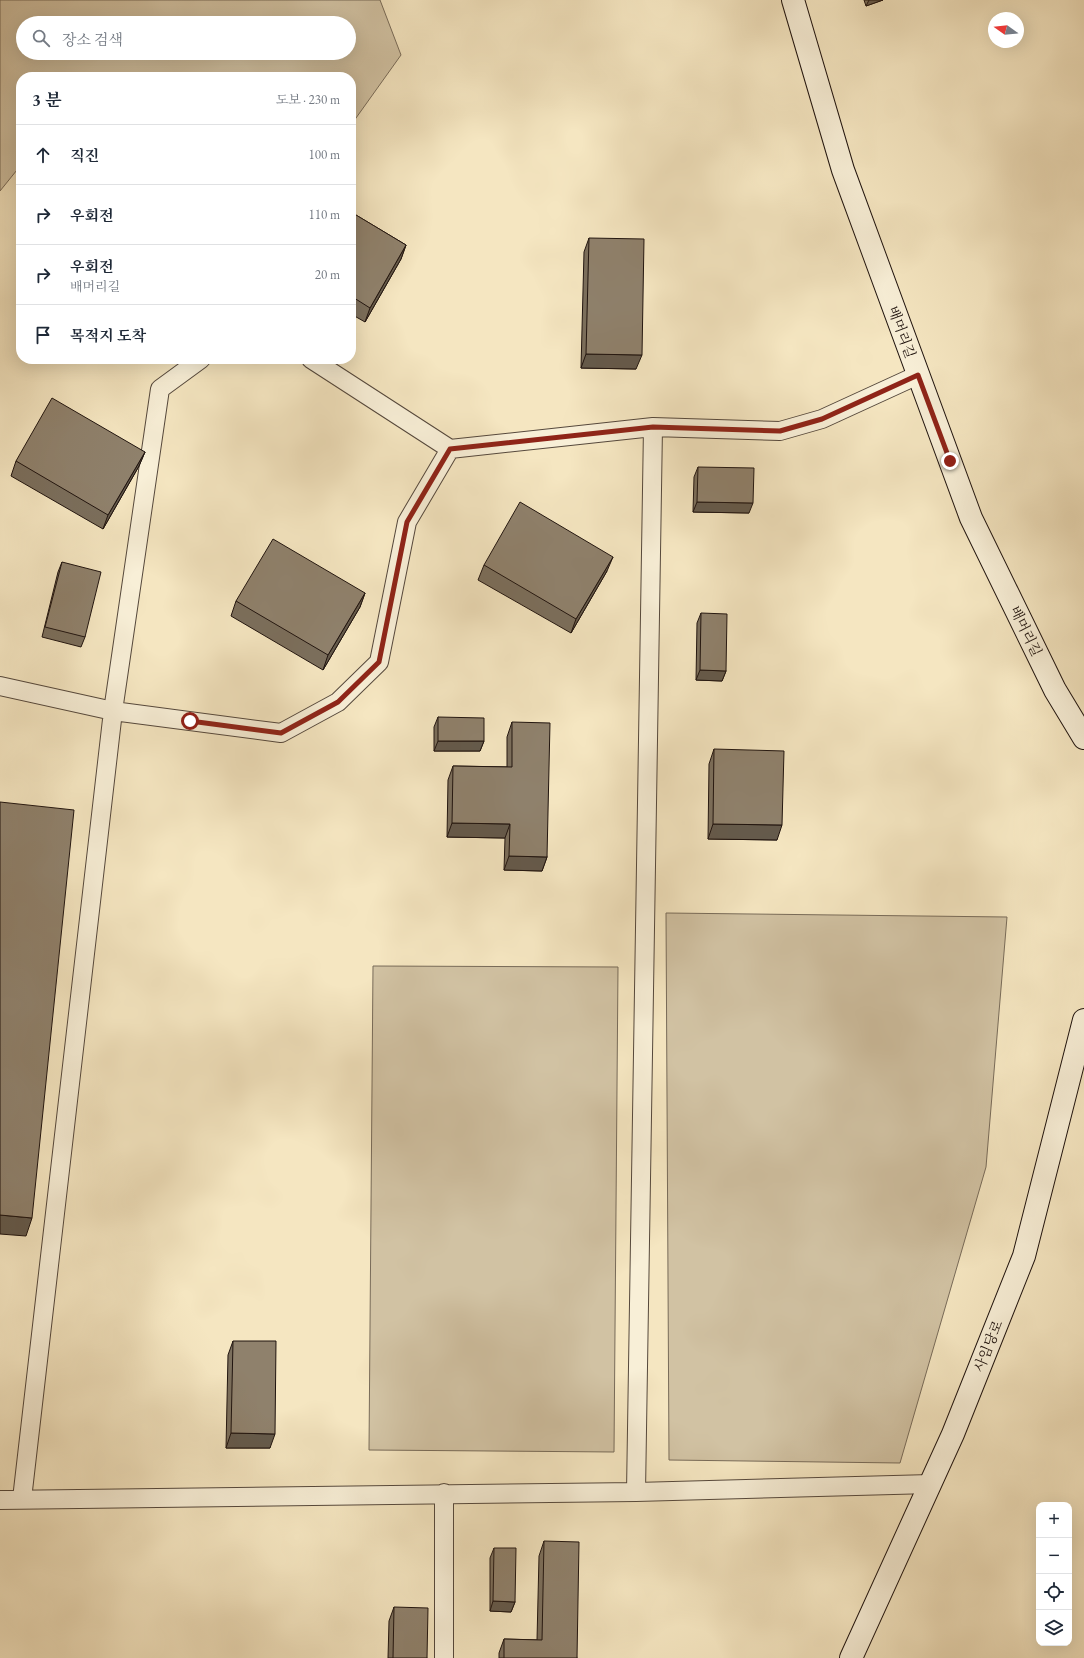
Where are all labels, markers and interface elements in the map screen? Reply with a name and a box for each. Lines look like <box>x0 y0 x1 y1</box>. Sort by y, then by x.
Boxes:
north arrow <box>988 12 1024 48</box>
search box <box>16 16 356 60</box>
icon: search <box>30 27 52 49</box>
text: 장소 검색 <box>62 30 123 49</box>
text: 3 분 <box>32 89 61 111</box>
text: 도보 · 230 m <box>276 91 340 108</box>
icon: ahead <box>32 144 54 166</box>
text: 직진 <box>70 146 99 165</box>
text: 100 m <box>309 146 340 163</box>
icon: right <box>32 204 54 226</box>
text: 우회전 <box>70 206 113 225</box>
text: 110 m <box>309 206 340 223</box>
text: 우회전 <box>70 257 113 276</box>
icon: right <box>32 264 54 286</box>
text: 20 m <box>315 266 340 283</box>
text: 배머리길 <box>70 278 120 295</box>
street label: 배머리길 <box>884 303 920 361</box>
icon: arrive <box>32 324 54 346</box>
text: 목적지 도착 <box>70 326 146 345</box>
route end <box>941 452 959 470</box>
street label: 배머리길 <box>1006 603 1046 659</box>
route start <box>181 712 199 730</box>
street label: 사임당로 <box>970 1317 1007 1374</box>
map controls <box>1036 1502 1072 1646</box>
button: + <box>1036 1502 1072 1538</box>
button: − <box>1036 1538 1072 1574</box>
button: locate <box>1036 1574 1072 1610</box>
button: layers <box>1036 1610 1072 1646</box>

